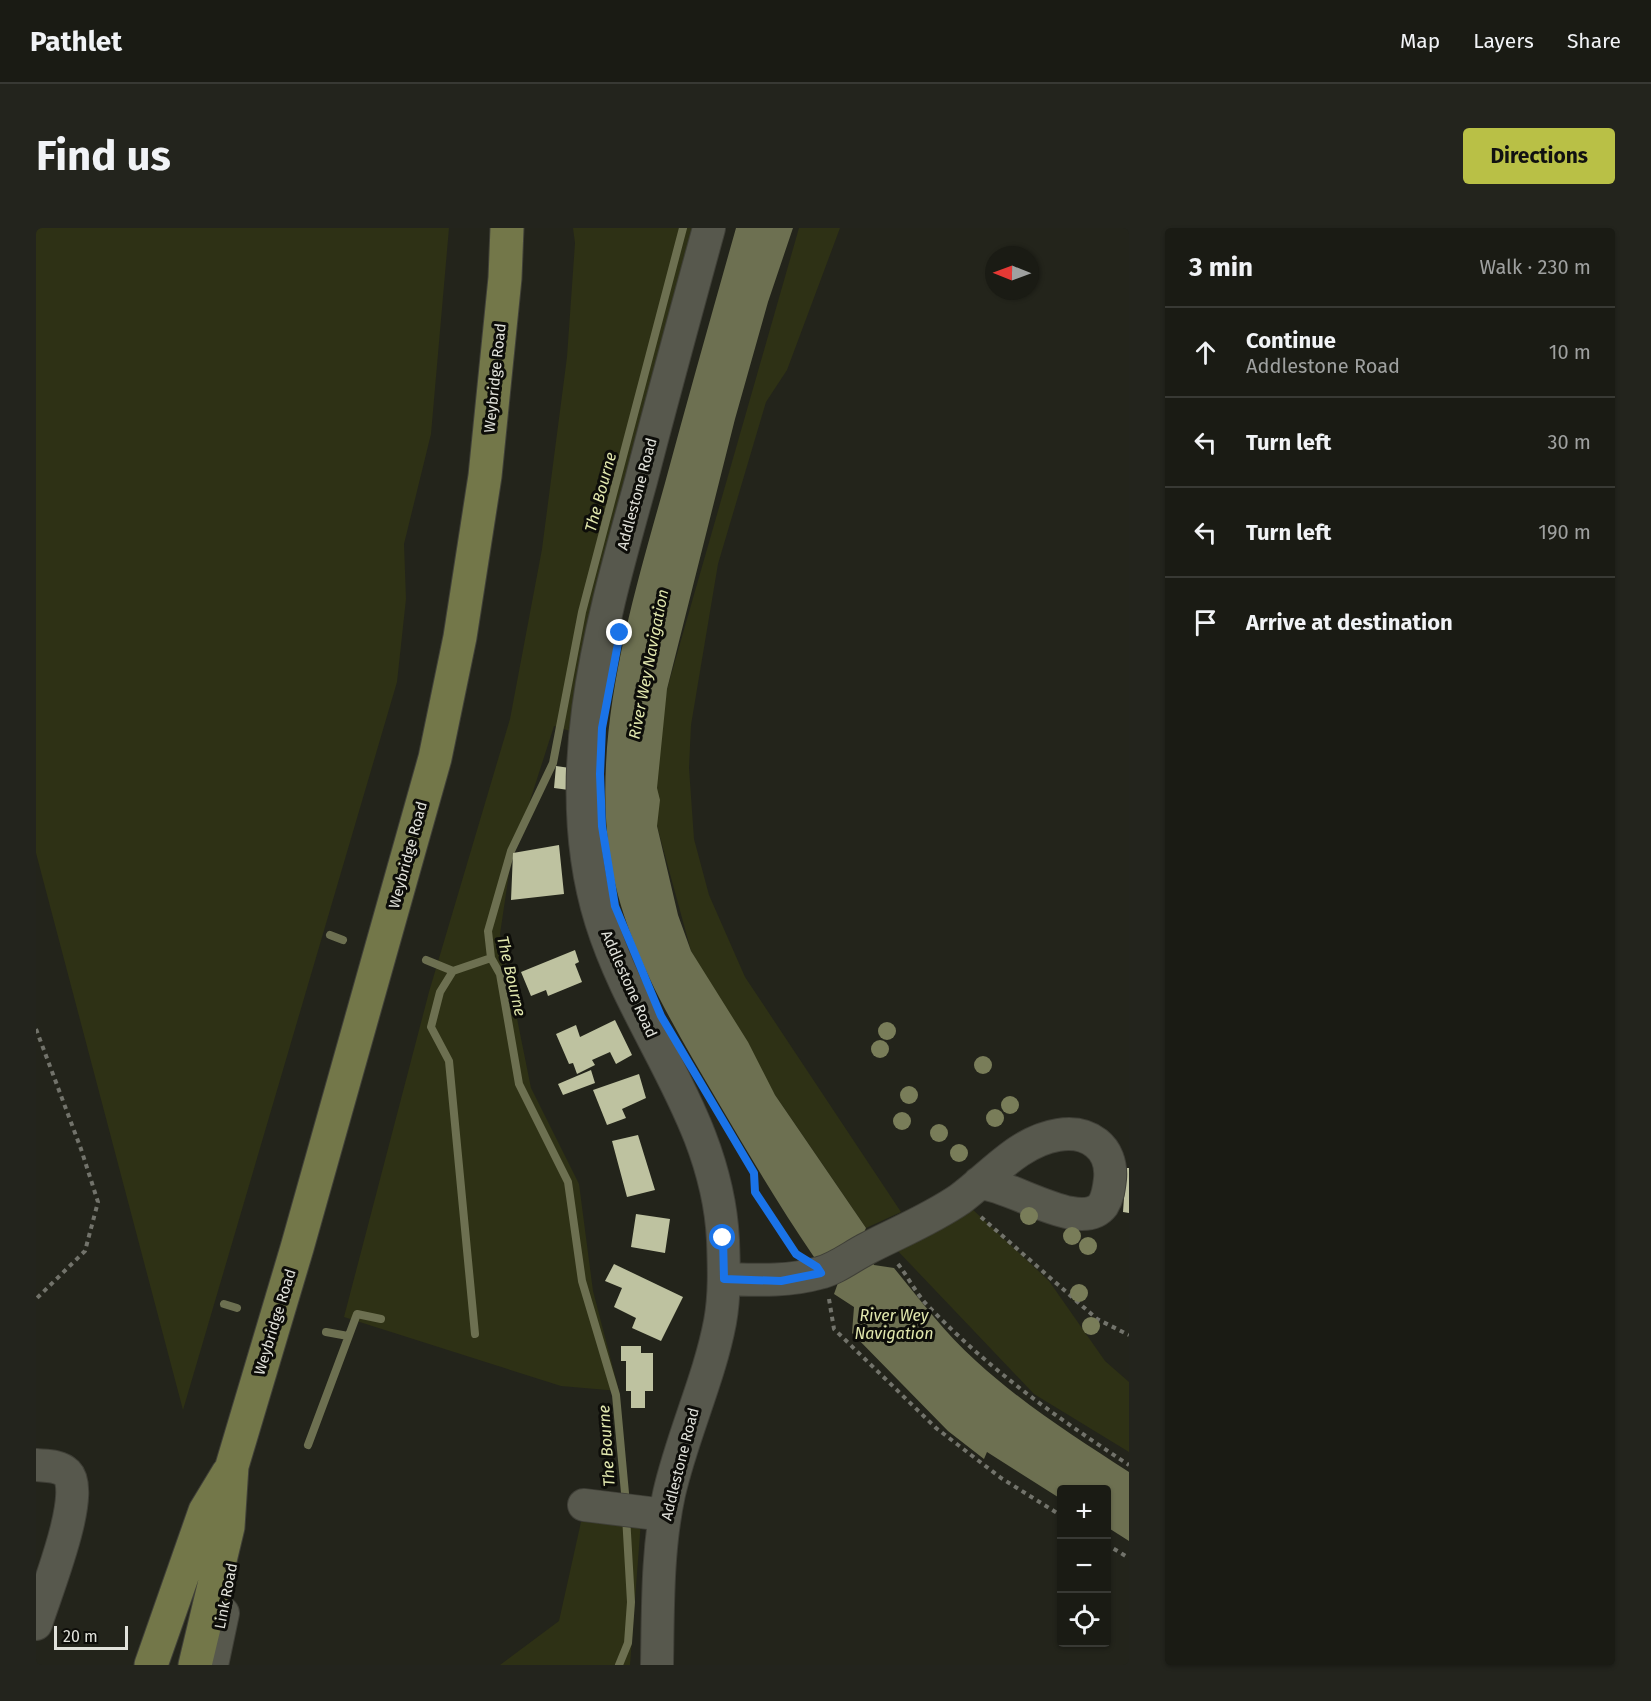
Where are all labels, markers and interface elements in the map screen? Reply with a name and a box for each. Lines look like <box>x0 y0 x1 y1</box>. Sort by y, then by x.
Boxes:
text: Pathlet <box>30 25 122 58</box>
text: Map <box>1400 28 1440 54</box>
text: Layers <box>1473 28 1534 54</box>
text: Share <box>1567 28 1621 54</box>
button: Directions <box>1463 128 1615 184</box>
text: Find us <box>36 131 171 181</box>
north arrow <box>985 246 1039 300</box>
text: 3 min <box>1189 252 1253 283</box>
text: Walk · 230 m <box>1480 255 1591 279</box>
street label: Weybridge Road <box>480 322 510 434</box>
text: Continue <box>1246 327 1336 354</box>
icon: ahead <box>1189 336 1222 369</box>
text: 10 m <box>1549 340 1591 364</box>
text: Addlestone Road <box>1246 354 1400 378</box>
icon: left <box>1189 426 1222 459</box>
text: Turn left <box>1246 429 1331 456</box>
text: 30 m <box>1547 430 1591 454</box>
street label: Addlestone Road <box>613 436 661 552</box>
water label: The Bourne <box>581 450 620 534</box>
icon: left <box>1189 516 1222 549</box>
text: Turn left <box>1246 519 1331 546</box>
text: 190 m <box>1538 520 1591 544</box>
water label: River Wey Navigation <box>625 587 672 741</box>
icon: arrive <box>1189 606 1222 639</box>
text: Arrive at destination <box>1246 609 1453 636</box>
route end <box>606 619 632 645</box>
street label: Weybridge Road <box>385 800 431 910</box>
street label: Addlestone Road <box>597 928 661 1040</box>
water label: The Bourne <box>493 934 530 1018</box>
route start <box>709 1224 735 1250</box>
street label: Weybridge Road <box>250 1267 300 1377</box>
water label: River Wey Navigation <box>854 1306 934 1343</box>
water label: The Bourne <box>594 1405 619 1487</box>
street label: Addlestone Road <box>657 1406 703 1522</box>
map controls <box>1057 1485 1111 1647</box>
button: + <box>1057 1485 1111 1539</box>
button: − <box>1057 1539 1111 1593</box>
street label: Link Road <box>211 1562 241 1630</box>
button: locate <box>1057 1593 1111 1647</box>
scale bar <box>54 1623 128 1650</box>
text: 20 m <box>63 1627 98 1646</box>

